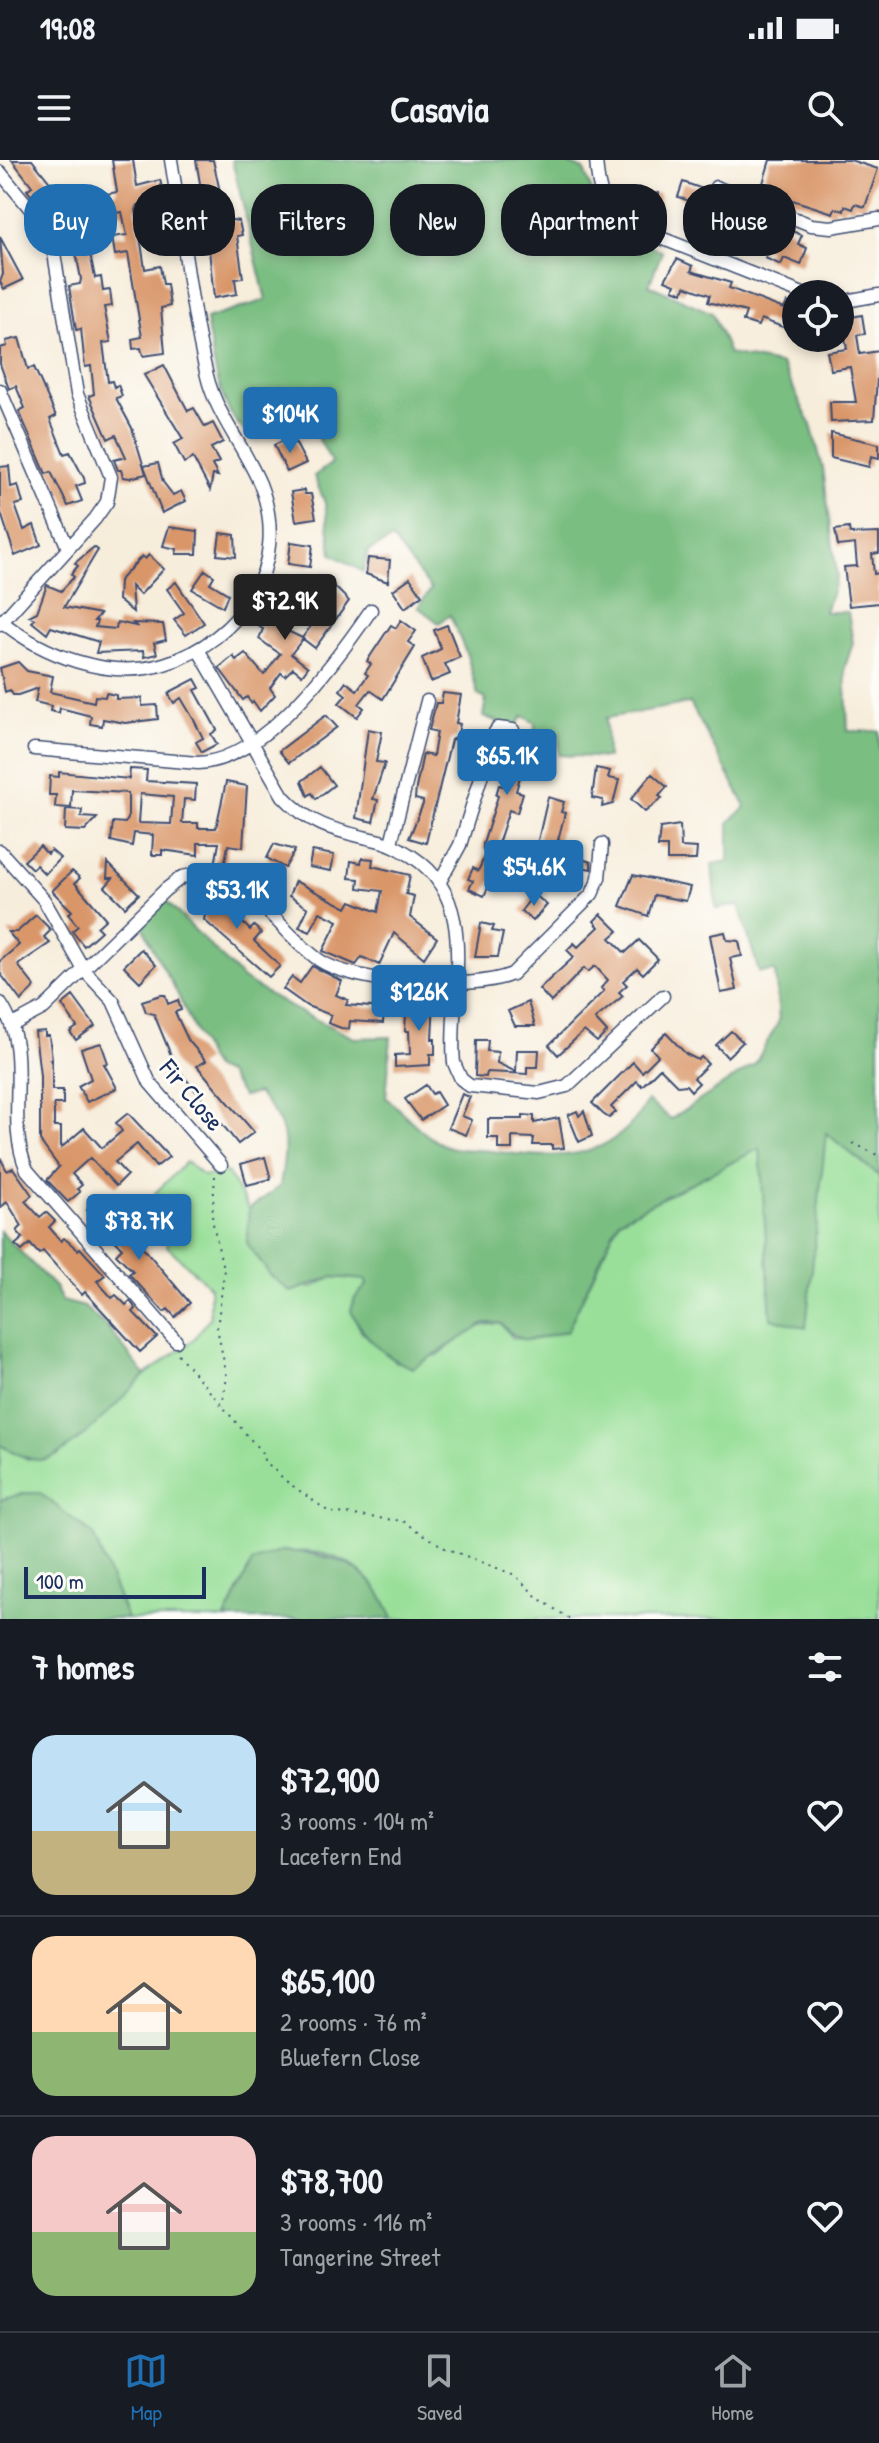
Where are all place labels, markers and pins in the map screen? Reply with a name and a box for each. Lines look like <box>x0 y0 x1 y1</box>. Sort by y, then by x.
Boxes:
pin: $104K <box>234 387 346 455</box>
pin: $72.9K <box>220 574 350 642</box>
pin: $65.1K <box>442 729 572 797</box>
pin: $54.6K <box>469 840 599 908</box>
pin: $53.1K <box>172 863 302 931</box>
pin: $126K <box>363 965 475 1033</box>
pin: $78.7K <box>74 1194 204 1262</box>

